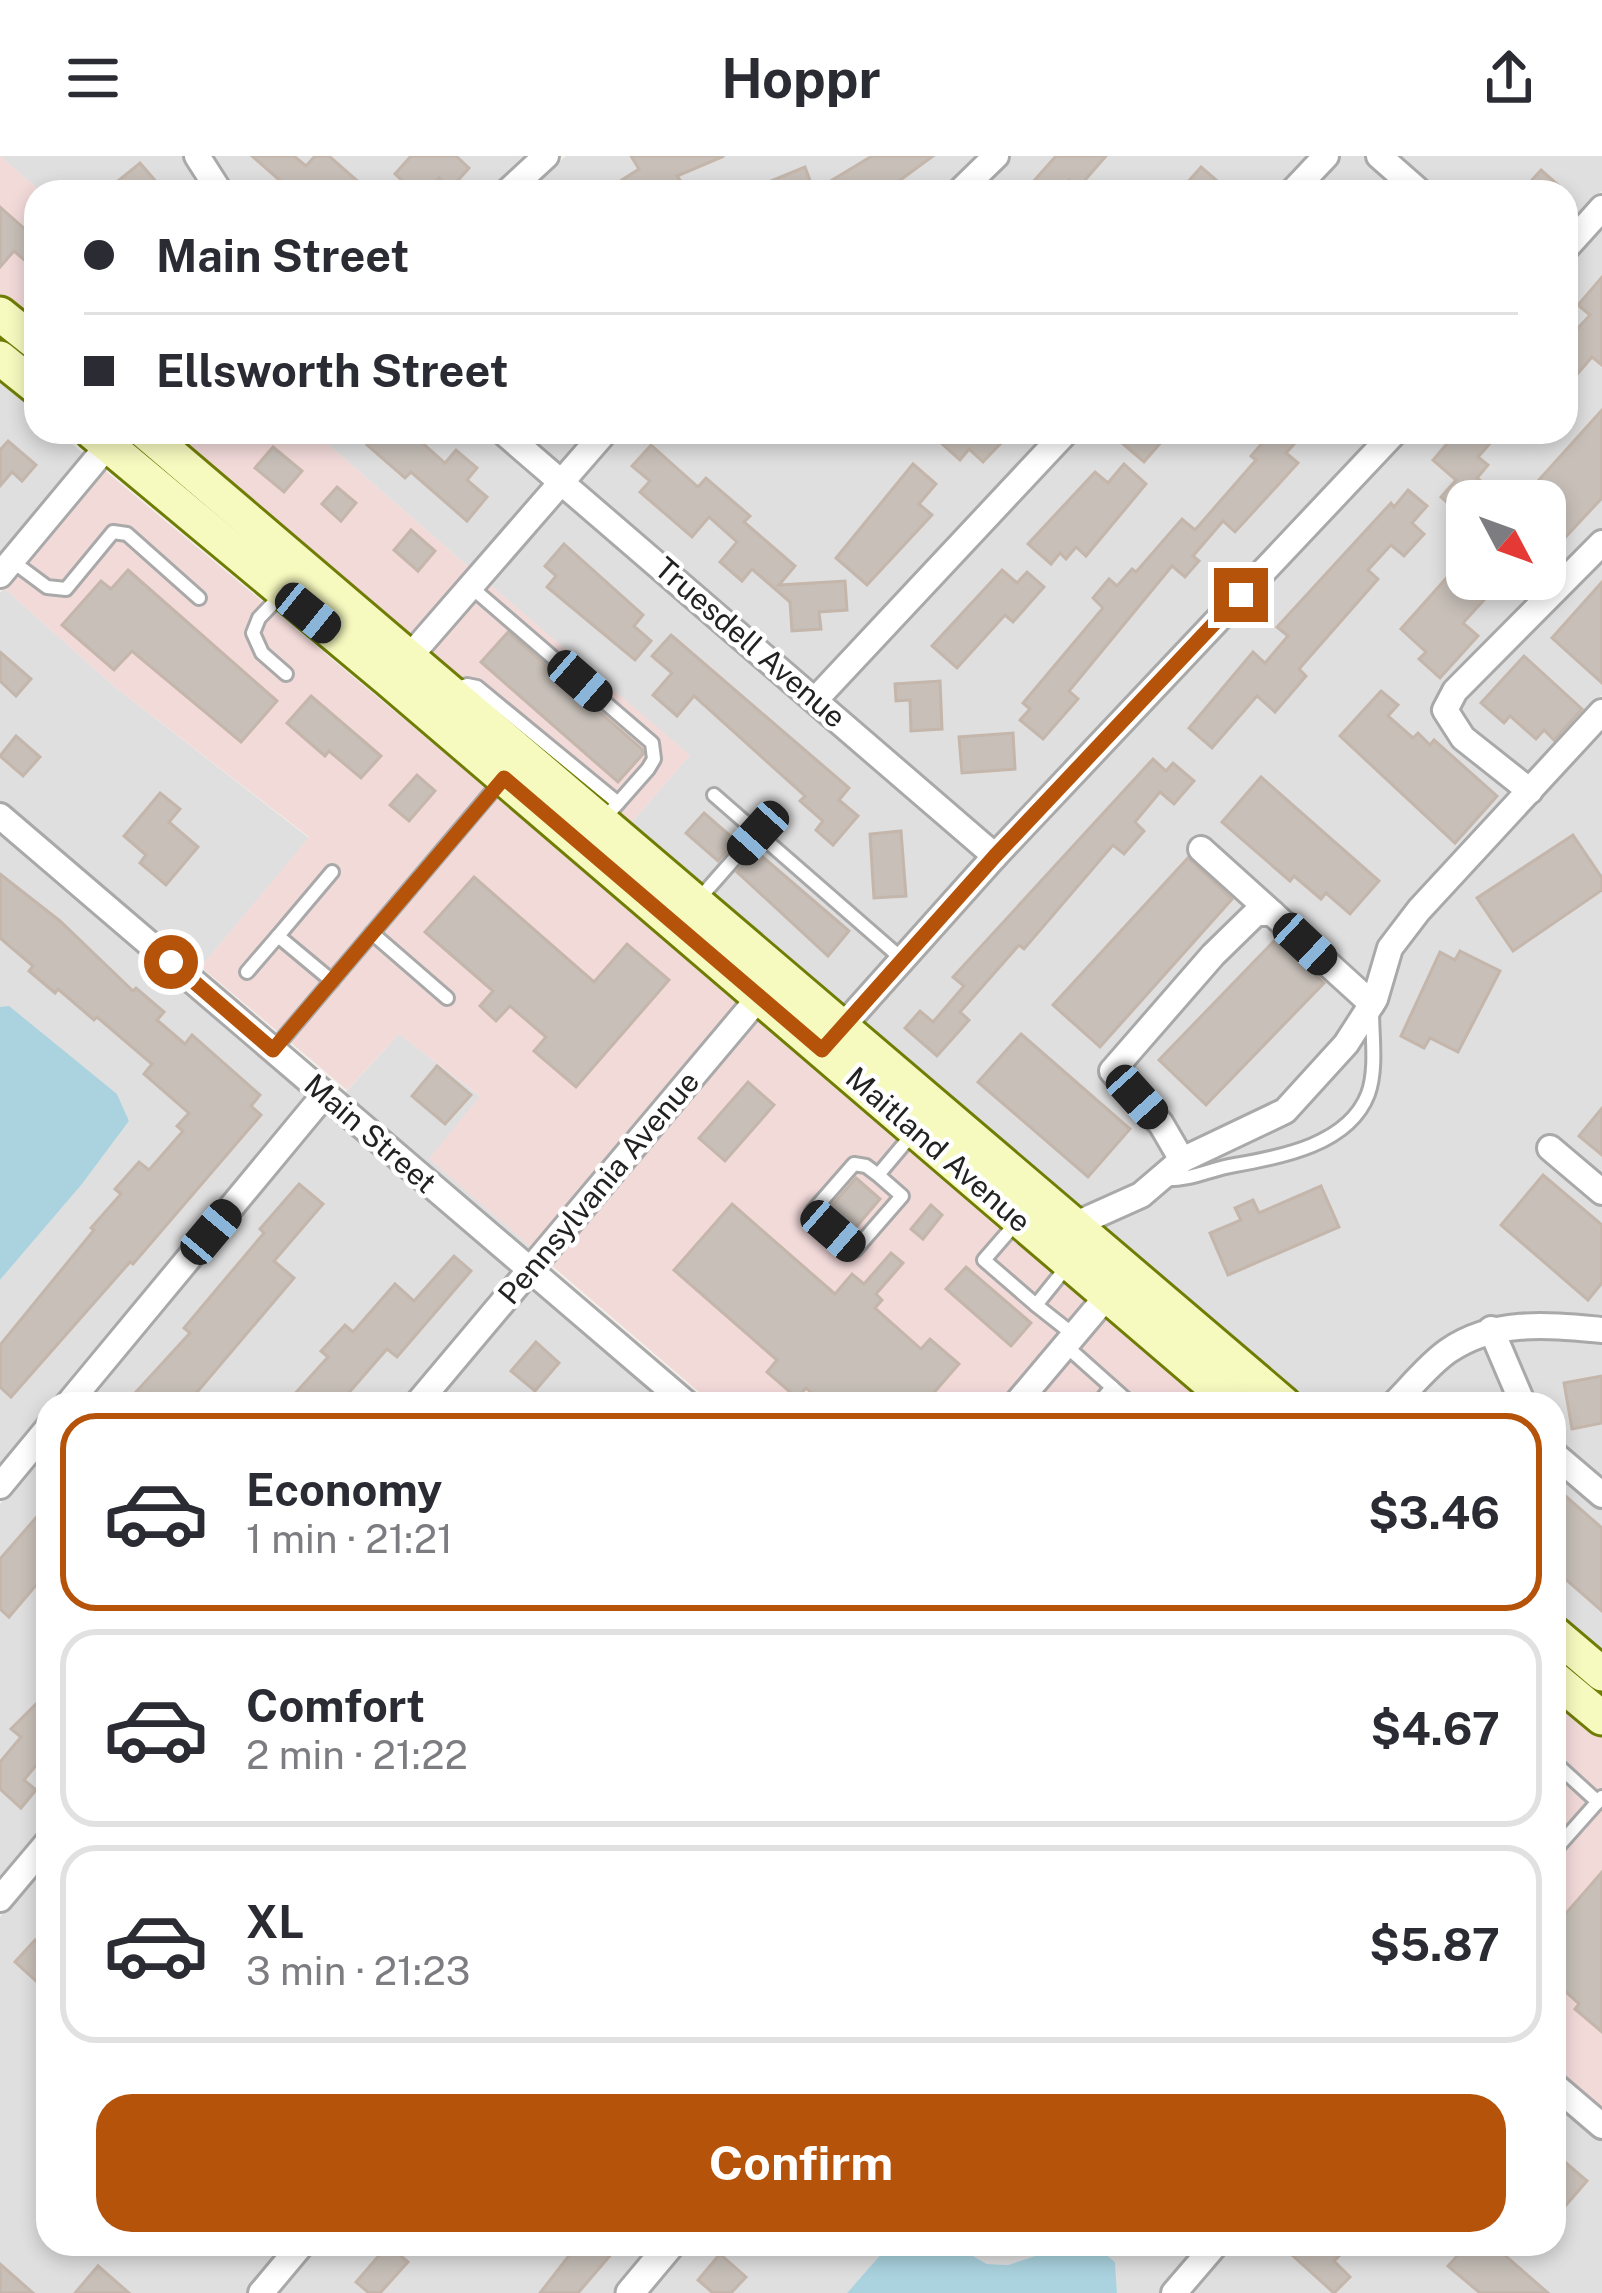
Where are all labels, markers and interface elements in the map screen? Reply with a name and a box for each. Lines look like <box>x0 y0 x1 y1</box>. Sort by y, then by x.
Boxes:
icon: menu <box>60 45 126 111</box>
icon: share <box>1476 45 1542 111</box>
text: Hoppr <box>721 47 881 110</box>
text: Main Street <box>156 229 409 282</box>
text: Ellsworth Street <box>156 344 509 397</box>
north arrow <box>1446 480 1566 600</box>
map controls <box>1446 480 1566 600</box>
street label: Truesdell Avenue <box>648 550 853 735</box>
route end <box>1214 568 1268 622</box>
car <box>269 576 347 650</box>
car <box>541 644 619 718</box>
car <box>721 794 795 872</box>
car <box>1266 906 1344 982</box>
route start <box>144 935 198 989</box>
car <box>1100 1058 1174 1136</box>
street label: Maitland Avenue <box>839 1059 1038 1239</box>
street label: Pennsylvania Avenue <box>490 1064 706 1311</box>
street label: Main Street <box>297 1066 444 1200</box>
car <box>174 1193 248 1271</box>
car <box>794 1194 872 1268</box>
icon: car <box>102 1458 210 1566</box>
text: Economy <box>246 1463 442 1516</box>
text: $3.46 <box>1368 1486 1500 1539</box>
text: 1 min · 21:21 <box>246 1516 453 1562</box>
icon: car <box>102 1674 210 1782</box>
text: Comfort <box>246 1679 425 1732</box>
text: $4.67 <box>1371 1702 1500 1755</box>
text: 2 min · 21:22 <box>246 1732 468 1778</box>
icon: car <box>102 1890 210 1998</box>
text: XL <box>246 1895 304 1948</box>
text: $5.87 <box>1369 1918 1500 1971</box>
text: 3 min · 21:23 <box>246 1948 470 1994</box>
button: Confirm <box>96 2094 1506 2232</box>

